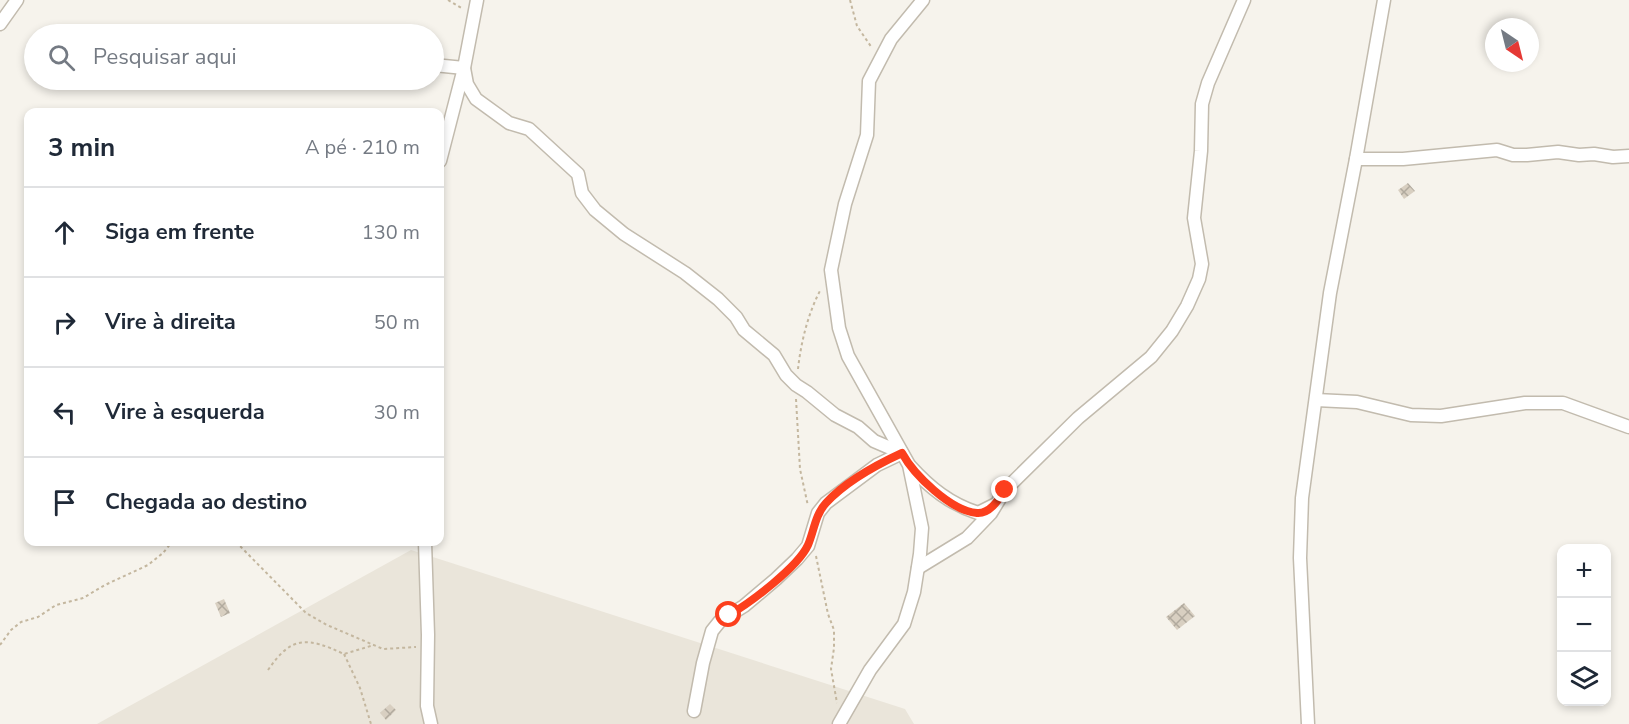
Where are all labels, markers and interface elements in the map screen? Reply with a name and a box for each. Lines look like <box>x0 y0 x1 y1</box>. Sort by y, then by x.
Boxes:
north arrow <box>1485 18 1539 72</box>
search box <box>24 24 444 90</box>
icon: search <box>45 41 78 74</box>
text: Pesquisar aqui <box>93 42 237 72</box>
text: 3 min <box>48 130 115 165</box>
text: A pé · 210 m <box>305 134 420 161</box>
icon: ahead <box>48 216 81 249</box>
text: Siga em frente <box>105 217 254 247</box>
text: 130 m <box>362 219 420 246</box>
icon: right <box>48 306 81 339</box>
text: Vire à direita <box>105 307 236 337</box>
text: 50 m <box>374 309 420 336</box>
icon: left <box>48 396 81 429</box>
text: Vire à esquerda <box>105 397 265 427</box>
text: 30 m <box>374 399 420 426</box>
route end <box>991 476 1017 502</box>
icon: arrive <box>48 486 81 519</box>
text: Chegada ao destino <box>105 487 307 517</box>
map controls <box>1557 544 1611 706</box>
button: + <box>1557 544 1611 598</box>
button: − <box>1557 598 1611 652</box>
route start <box>715 601 741 627</box>
button: layers <box>1557 652 1611 706</box>

